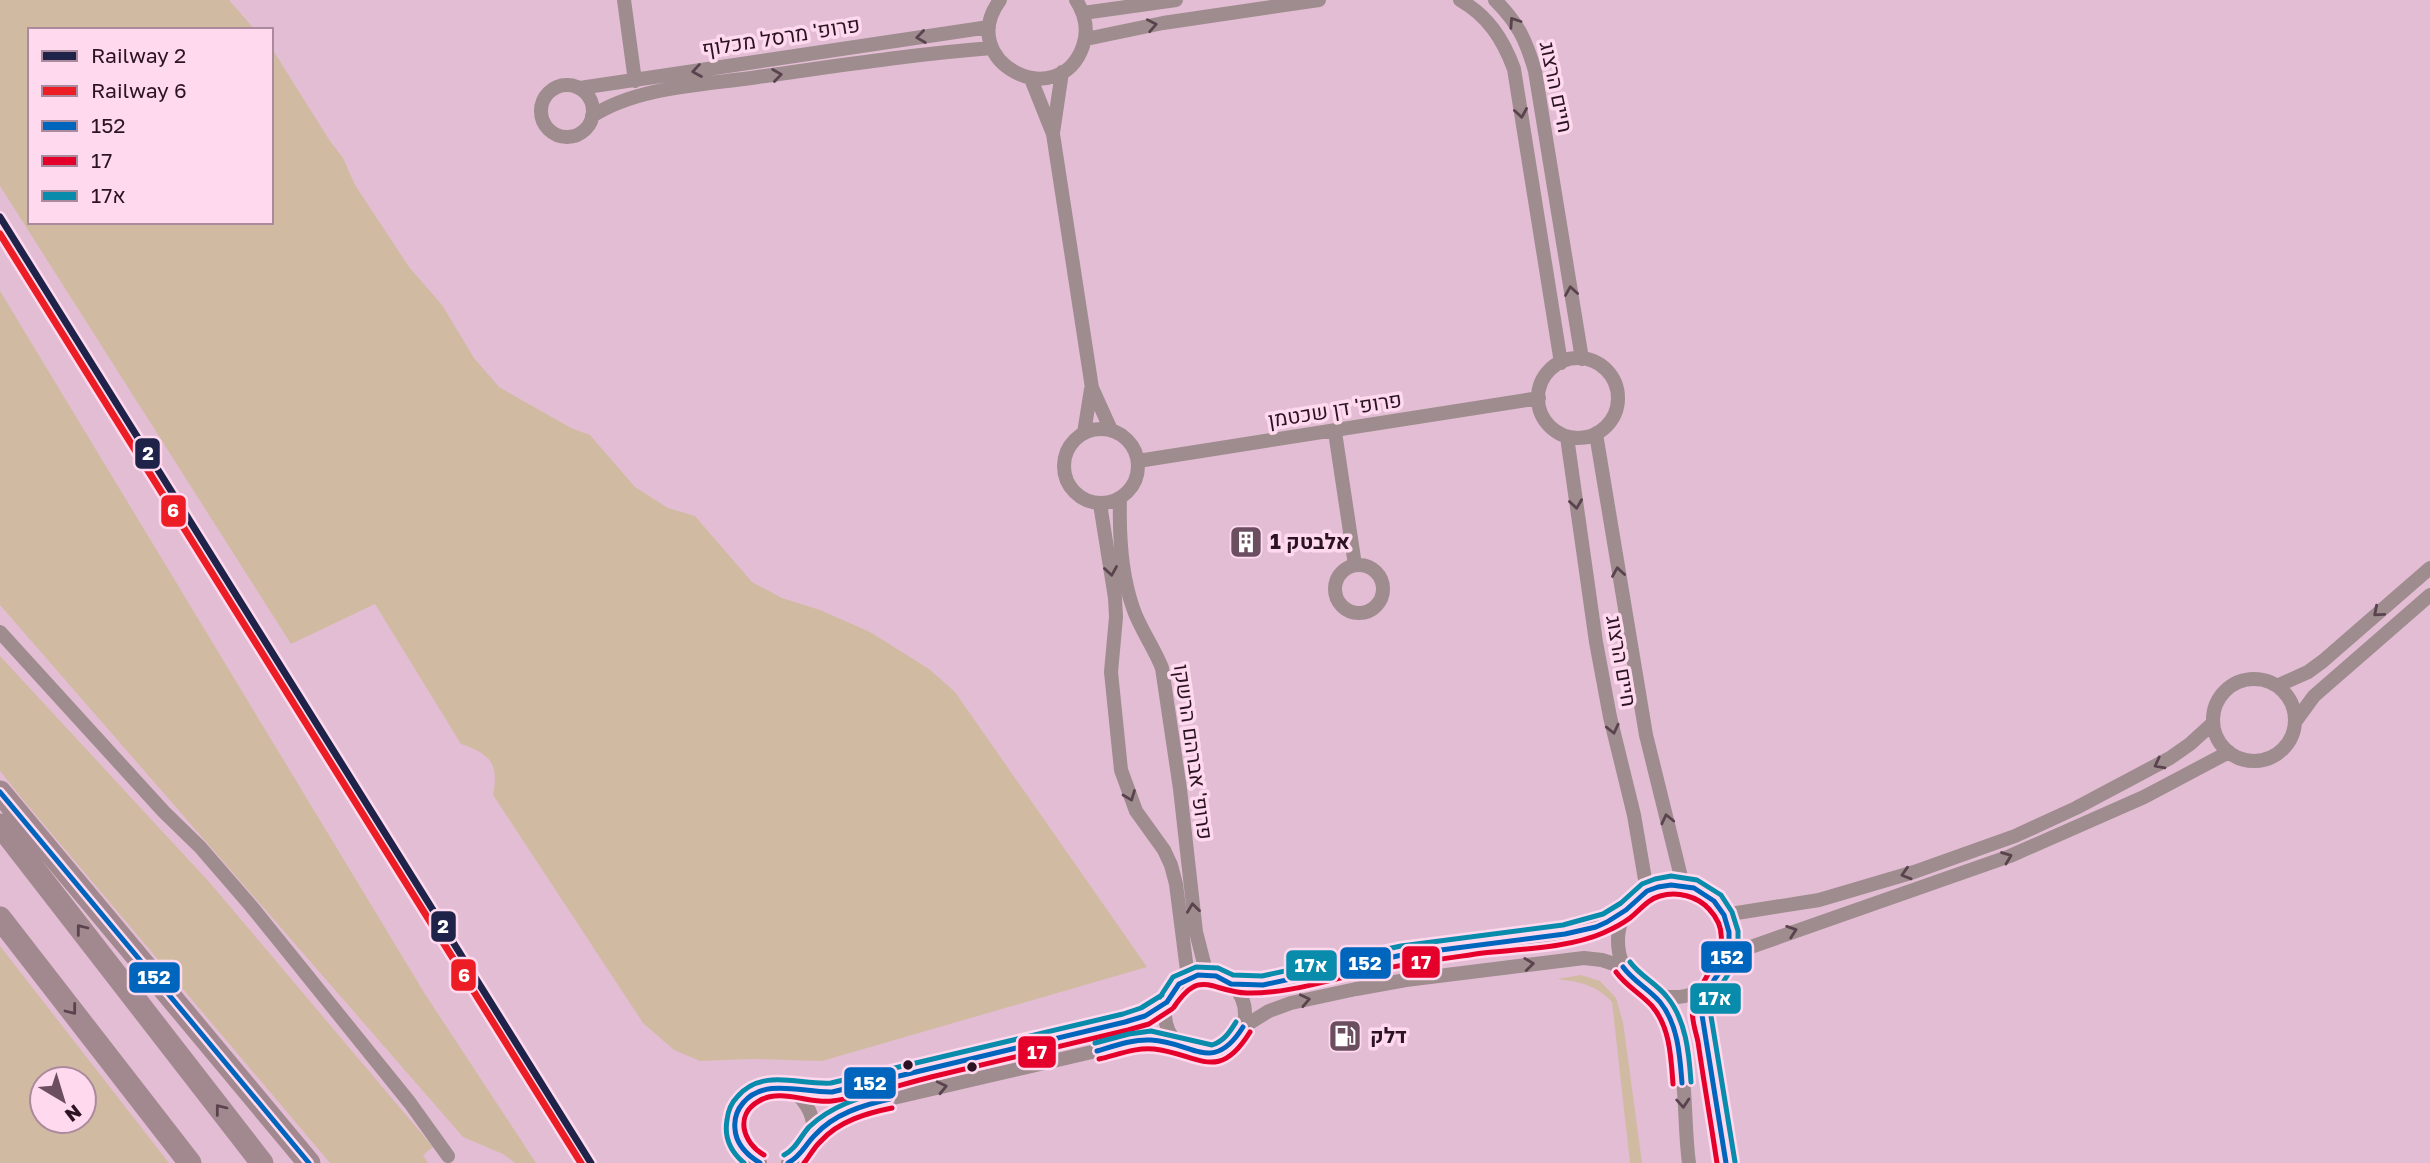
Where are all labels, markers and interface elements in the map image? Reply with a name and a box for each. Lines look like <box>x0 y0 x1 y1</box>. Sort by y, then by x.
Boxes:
street label: פרופ' מרסל מכלוף <box>700 11 862 61</box>
one-way arrow <box>1510 17 1523 30</box>
one-way arrow <box>1146 18 1158 33</box>
legend <box>28 28 273 224</box>
one-way arrow <box>916 29 927 44</box>
street label: חיים הרצוג <box>1535 39 1579 135</box>
text: Railway 2 <box>91 42 186 68</box>
one-way arrow <box>691 63 702 78</box>
one-way arrow <box>771 67 783 82</box>
text: Railway 6 <box>91 77 187 103</box>
one-way arrow <box>1513 107 1528 119</box>
text: 152 <box>91 112 126 138</box>
text: 17 <box>91 147 112 173</box>
text: 17א <box>91 182 126 208</box>
one-way arrow <box>1564 285 1579 297</box>
street label: פרופ' דן שכטמן <box>1266 386 1404 432</box>
line badge: 2 <box>134 437 161 470</box>
text: 2 <box>142 441 154 464</box>
line badge: 6 <box>160 494 187 528</box>
text: 6 <box>167 498 179 521</box>
one-way arrow <box>1569 498 1584 510</box>
building icon: אלבטק 1 <box>1227 523 1265 561</box>
place label: אלבטק 1 <box>1270 528 1350 554</box>
one-way arrow <box>1103 565 1118 577</box>
one-way arrow <box>1611 566 1626 578</box>
one-way arrow <box>2374 604 2387 616</box>
street label: חיים הרצוג <box>1601 613 1643 709</box>
street label: פרופ' אברהם הרשקו <box>1169 662 1219 841</box>
one-way arrow <box>1604 723 1619 735</box>
one-way arrow <box>2154 756 2166 769</box>
one-way arrow <box>1121 789 1135 801</box>
one-way arrow <box>1661 813 1675 825</box>
one-way arrow <box>2000 851 2012 865</box>
one-way arrow <box>1900 865 1912 880</box>
one-way arrow <box>1186 902 1201 914</box>
line badge: 2 <box>430 910 457 943</box>
text: 2 <box>437 914 449 937</box>
one-way arrow <box>76 925 89 937</box>
one-way arrow <box>1785 925 1797 939</box>
line badge: 152 <box>1700 940 1753 974</box>
line badge: 17 <box>1401 945 1441 979</box>
text: 152 <box>1711 945 1743 968</box>
line badge: 152 <box>1339 946 1392 980</box>
line badge: 17א <box>1285 949 1338 982</box>
text: 17 <box>1411 950 1431 973</box>
text: 152 <box>1349 951 1381 974</box>
text: 17א <box>1295 953 1327 976</box>
one-way arrow <box>1523 957 1535 972</box>
line badge: 6 <box>450 958 477 992</box>
line badge: 152 <box>128 961 181 994</box>
text: 6 <box>458 963 470 986</box>
text: 152 <box>138 965 170 988</box>
line badge: 17א <box>1689 982 1742 1015</box>
text: 17א <box>1699 986 1731 1009</box>
one-way arrow <box>1299 993 1311 1008</box>
one-way arrow <box>63 1003 76 1015</box>
fuel station icon: דלק <box>1326 1017 1364 1055</box>
place label: דלק <box>1370 1022 1407 1048</box>
line badge: 17 <box>1017 1035 1057 1069</box>
text: 17 <box>1027 1040 1047 1063</box>
unlabelled marker <box>901 1058 915 1072</box>
unlabelled marker <box>965 1060 979 1074</box>
north arrow <box>28 1065 98 1135</box>
line badge: 152 <box>843 1066 897 1100</box>
text: 152 <box>854 1071 886 1094</box>
one-way arrow <box>936 1081 948 1095</box>
one-way arrow <box>1676 1097 1691 1108</box>
text: N <box>61 1100 87 1127</box>
one-way arrow <box>216 1104 229 1117</box>

